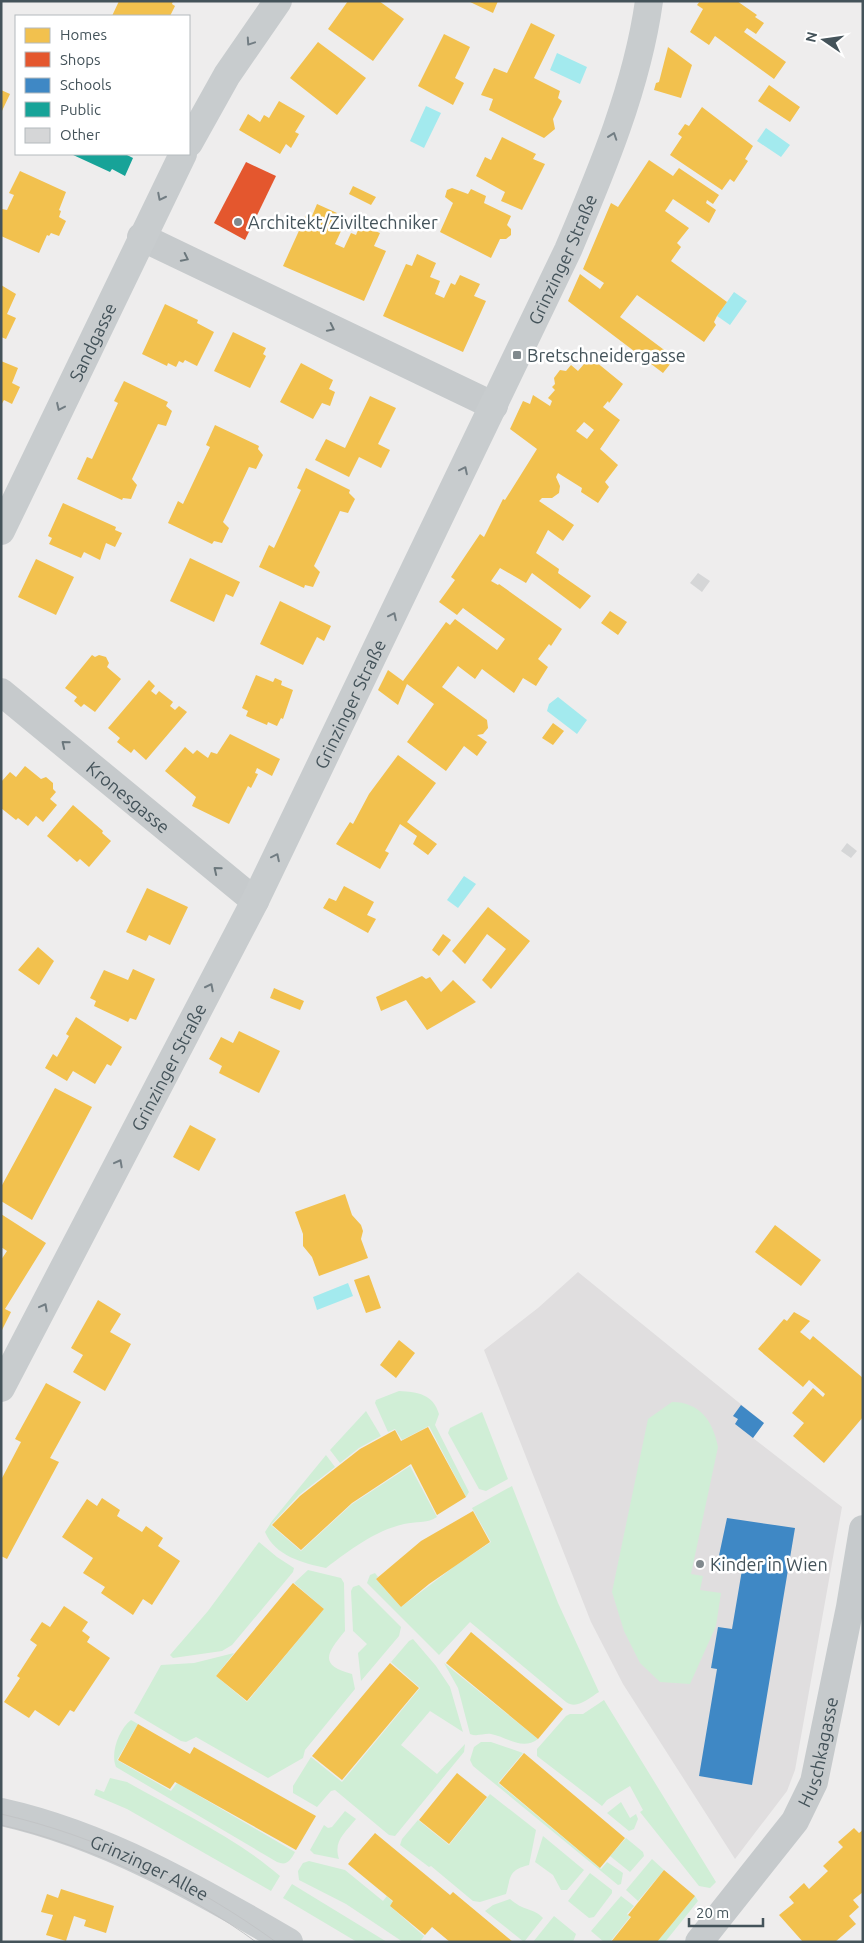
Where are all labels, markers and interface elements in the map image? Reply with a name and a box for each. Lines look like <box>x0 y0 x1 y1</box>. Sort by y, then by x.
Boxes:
legend <box>15 15 190 155</box>
north arrow <box>799 15 849 65</box>
text: Homes <box>60 26 107 43</box>
text: N <box>802 30 820 44</box>
one-way arrow <box>247 36 256 45</box>
text: Shops <box>60 51 101 68</box>
text: Schools <box>60 76 111 93</box>
text: Public <box>60 101 101 118</box>
text: Other <box>60 126 100 143</box>
one-way arrow <box>607 132 617 141</box>
street label: Grinzinger Straße <box>524 191 600 327</box>
one-way arrow <box>157 192 167 201</box>
place label: Architekt/Ziviltechniker <box>248 212 438 232</box>
marker: Architekt/Ziviltechniker <box>232 216 244 228</box>
one-way arrow <box>180 252 189 262</box>
street label: Sandgasse <box>65 299 120 384</box>
one-way arrow <box>326 322 335 332</box>
place label: Bretschneidergasse <box>527 345 686 365</box>
marker: Bretschneidergasse <box>511 349 523 361</box>
one-way arrow <box>56 402 66 411</box>
one-way arrow <box>458 466 468 475</box>
one-way arrow <box>387 612 397 621</box>
street label: Grinzinger Straße <box>310 636 389 772</box>
one-way arrow <box>62 742 71 750</box>
street label: Kronesgasse <box>83 757 174 837</box>
one-way arrow <box>270 853 280 862</box>
one-way arrow <box>214 866 223 875</box>
one-way arrow <box>204 984 214 993</box>
street label: Grinzinger Straße <box>127 1000 210 1134</box>
one-way arrow <box>113 1159 123 1168</box>
one-way arrow <box>38 1303 48 1312</box>
place label: Kinder in Wien <box>710 1554 828 1574</box>
marker: Kinder in Wien <box>694 1558 706 1570</box>
street label: Huschkagasse <box>794 1695 841 1810</box>
street label: Grinzinger Allee <box>88 1831 212 1904</box>
scale bar <box>689 1896 763 1928</box>
text: 20 m <box>696 1904 729 1921</box>

